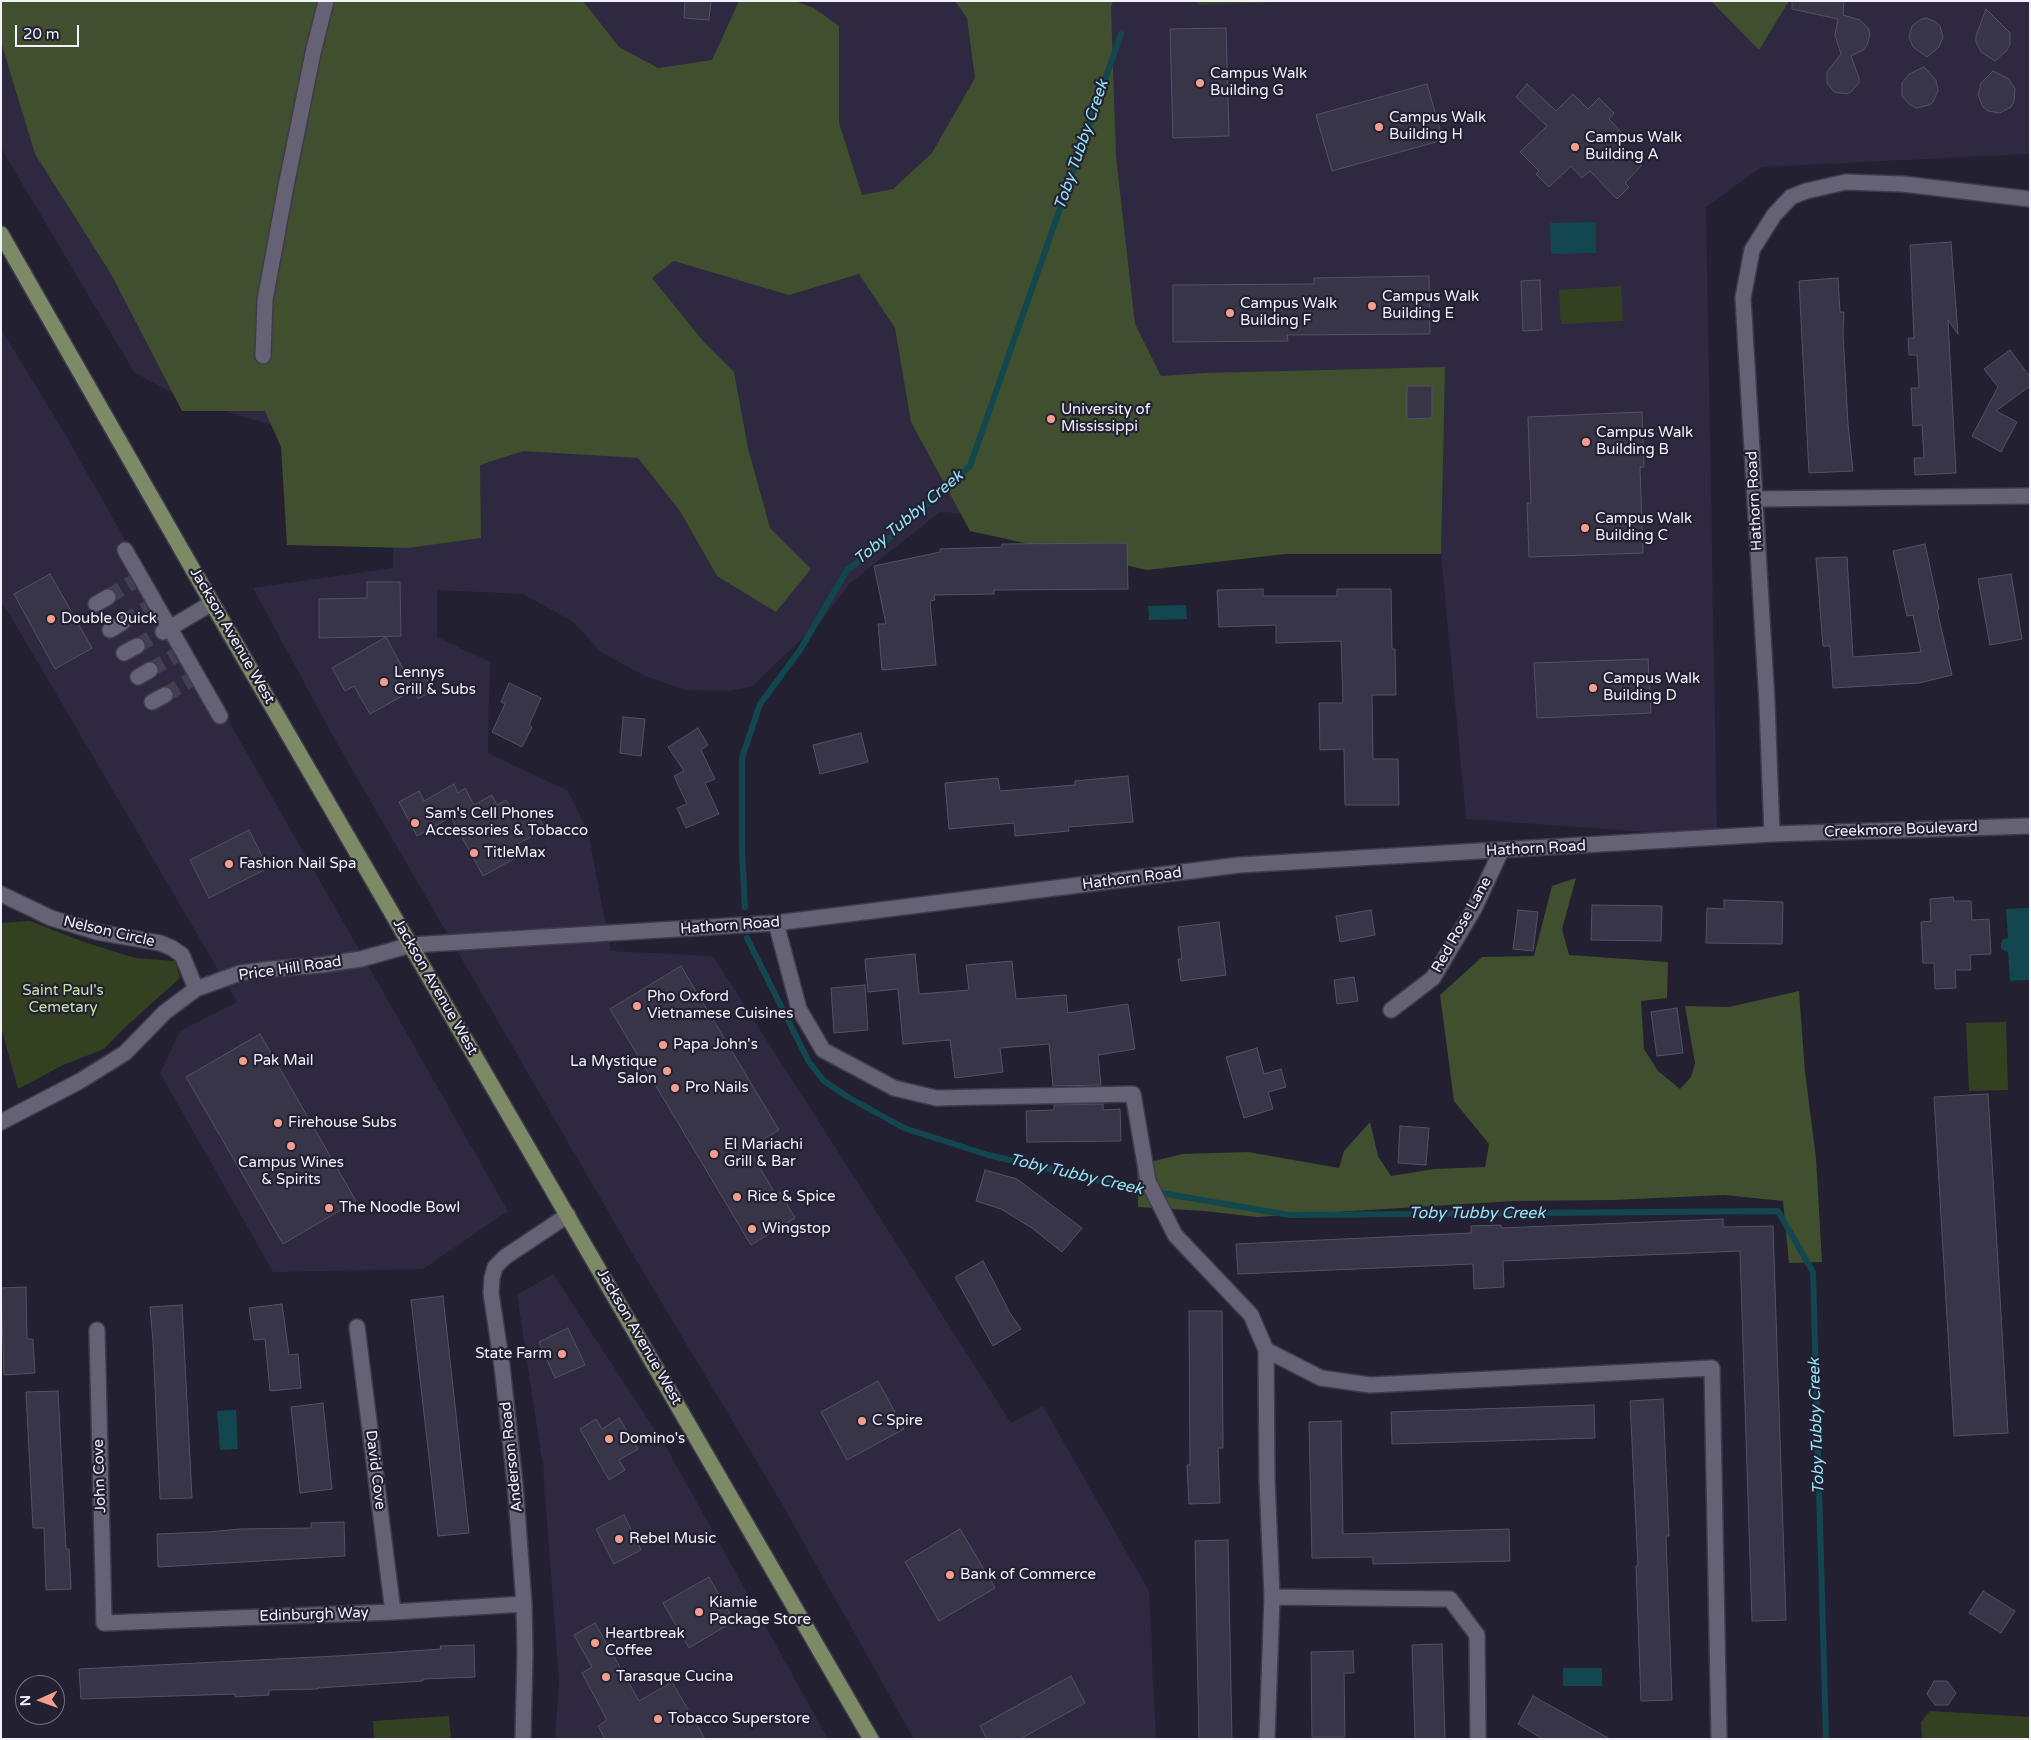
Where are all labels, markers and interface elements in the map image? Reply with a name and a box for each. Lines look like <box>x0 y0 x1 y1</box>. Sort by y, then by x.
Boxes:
scale bar <box>18 15 81 47</box>
text: 20 m <box>23 25 60 43</box>
place label: Campus Walk Building G <box>1210 65 1307 100</box>
water label: Toby Tubby Creek <box>1051 77 1113 213</box>
marker: Campus Walk Building G <box>1194 77 1206 89</box>
place label: Campus Walk Building H <box>1389 109 1486 144</box>
marker: Campus Walk Building H <box>1373 121 1385 133</box>
place label: Campus Walk Building A <box>1585 129 1682 164</box>
marker: Campus Walk Building A <box>1569 141 1581 153</box>
place label: Campus Walk Building E <box>1382 288 1479 323</box>
place label: Campus Walk Building F <box>1240 295 1337 330</box>
marker: Campus Walk Building E <box>1366 300 1378 312</box>
marker: Campus Walk Building F <box>1224 307 1236 319</box>
place label: University of Mississippi <box>1061 401 1150 436</box>
marker: University of Mississippi <box>1045 413 1057 425</box>
place label: Campus Walk Building B <box>1596 424 1693 459</box>
marker: Campus Walk Building B <box>1580 436 1592 448</box>
street label: Hathorn Road <box>1743 451 1767 551</box>
water label: Toby Tubby Creek <box>851 467 967 569</box>
place label: Campus Walk Building C <box>1595 510 1692 545</box>
marker: Campus Walk Building C <box>1579 522 1591 534</box>
street label: Jackson Avenue West <box>186 565 278 707</box>
place label: Double Quick <box>61 610 157 628</box>
marker: Double Quick <box>45 613 57 625</box>
place label: Lennys Grill & Subs <box>394 664 476 699</box>
place label: Campus Walk Building D <box>1603 670 1700 705</box>
marker: Lennys Grill & Subs <box>378 676 390 688</box>
marker: Campus Walk Building D <box>1587 682 1599 694</box>
place label: Sam's Cell Phones Accessories & Tobacco <box>425 805 588 840</box>
marker: Sam's Cell Phones Accessories & Tobacco <box>409 817 421 829</box>
street label: Creekmore Boulevard <box>1824 818 1978 842</box>
street label: Hathorn Road <box>1486 837 1586 861</box>
place label: TitleMax <box>484 844 546 862</box>
marker: TitleMax <box>468 847 480 859</box>
place label: Fashion Nail Spa <box>239 855 356 873</box>
marker: Fashion Nail Spa <box>223 858 235 870</box>
street label: Hathorn Road <box>1081 864 1183 894</box>
street label: Red Rose Lane <box>1428 874 1496 976</box>
street label: Nelson Circle <box>62 913 156 951</box>
street label: Hathorn Road <box>679 914 781 938</box>
street label: Jackson Avenue West <box>389 916 481 1058</box>
street label: Price Hill Road <box>237 953 343 985</box>
park label: Saint Paul's Cemetary <box>22 982 104 1017</box>
place label: Pho Oxford Vietnamese Cuisines <box>647 988 794 1023</box>
marker: Pho Oxford Vietnamese Cuisines <box>631 1000 643 1012</box>
place label: Papa John's <box>673 1036 758 1054</box>
marker: Papa John's <box>657 1039 669 1051</box>
place label: Pak Mail <box>253 1052 314 1070</box>
place label: La Mystique Salon <box>570 1053 657 1088</box>
marker: Pak Mail <box>237 1055 249 1067</box>
marker: La Mystique Salon <box>661 1065 673 1077</box>
place label: Pro Nails <box>685 1079 749 1097</box>
marker: Pro Nails <box>669 1082 681 1094</box>
place label: Firehouse Subs <box>288 1114 397 1132</box>
marker: Firehouse Subs <box>272 1117 284 1129</box>
place label: El Mariachi Grill & Bar <box>724 1136 803 1171</box>
marker: Campus Wines & Spirits <box>285 1140 297 1152</box>
marker: El Mariachi Grill & Bar <box>708 1148 720 1160</box>
water label: Toby Tubby Creek <box>1007 1150 1145 1200</box>
place label: Campus Wines & Spirits <box>238 1154 344 1189</box>
place label: Rice & Spice <box>747 1188 835 1206</box>
marker: Rice & Spice <box>731 1191 743 1203</box>
place label: The Noodle Bowl <box>339 1199 460 1217</box>
marker: The Noodle Bowl <box>323 1202 335 1214</box>
water label: Toby Tubby Creek <box>1409 1204 1545 1224</box>
place label: Wingstop <box>762 1220 831 1238</box>
marker: Wingstop <box>746 1223 758 1235</box>
street label: Jackson Avenue West <box>593 1266 685 1408</box>
place label: State Farm <box>475 1345 552 1363</box>
marker: State Farm <box>556 1348 568 1360</box>
water label: Toby Tubby Creek <box>1805 1358 1829 1494</box>
street label: Anderson Road <box>497 1401 527 1513</box>
place label: C Spire <box>872 1412 923 1430</box>
marker: C Spire <box>856 1415 868 1427</box>
street label: David Cove <box>361 1429 389 1511</box>
place label: Domino's <box>619 1430 685 1448</box>
marker: Domino's <box>603 1433 615 1445</box>
street label: John Cove <box>90 1439 110 1513</box>
place label: Rebel Music <box>629 1530 716 1548</box>
marker: Rebel Music <box>613 1533 625 1545</box>
place label: Bank of Commerce <box>960 1566 1096 1584</box>
marker: Bank of Commerce <box>944 1569 956 1581</box>
place label: Kiamie Package Store <box>709 1594 811 1629</box>
street label: Edinburgh Way <box>259 1604 369 1626</box>
marker: Kiamie Package Store <box>693 1606 705 1618</box>
place label: Heartbreak Coffee <box>605 1625 685 1660</box>
marker: Heartbreak Coffee <box>589 1637 601 1649</box>
place label: Tarasque Cucina <box>616 1668 733 1686</box>
marker: Tarasque Cucina <box>600 1671 612 1683</box>
north arrow <box>15 1675 65 1725</box>
text: N <box>17 1695 34 1706</box>
place label: Tobacco Superstore <box>668 1710 810 1728</box>
marker: Tobacco Superstore <box>652 1713 664 1725</box>

